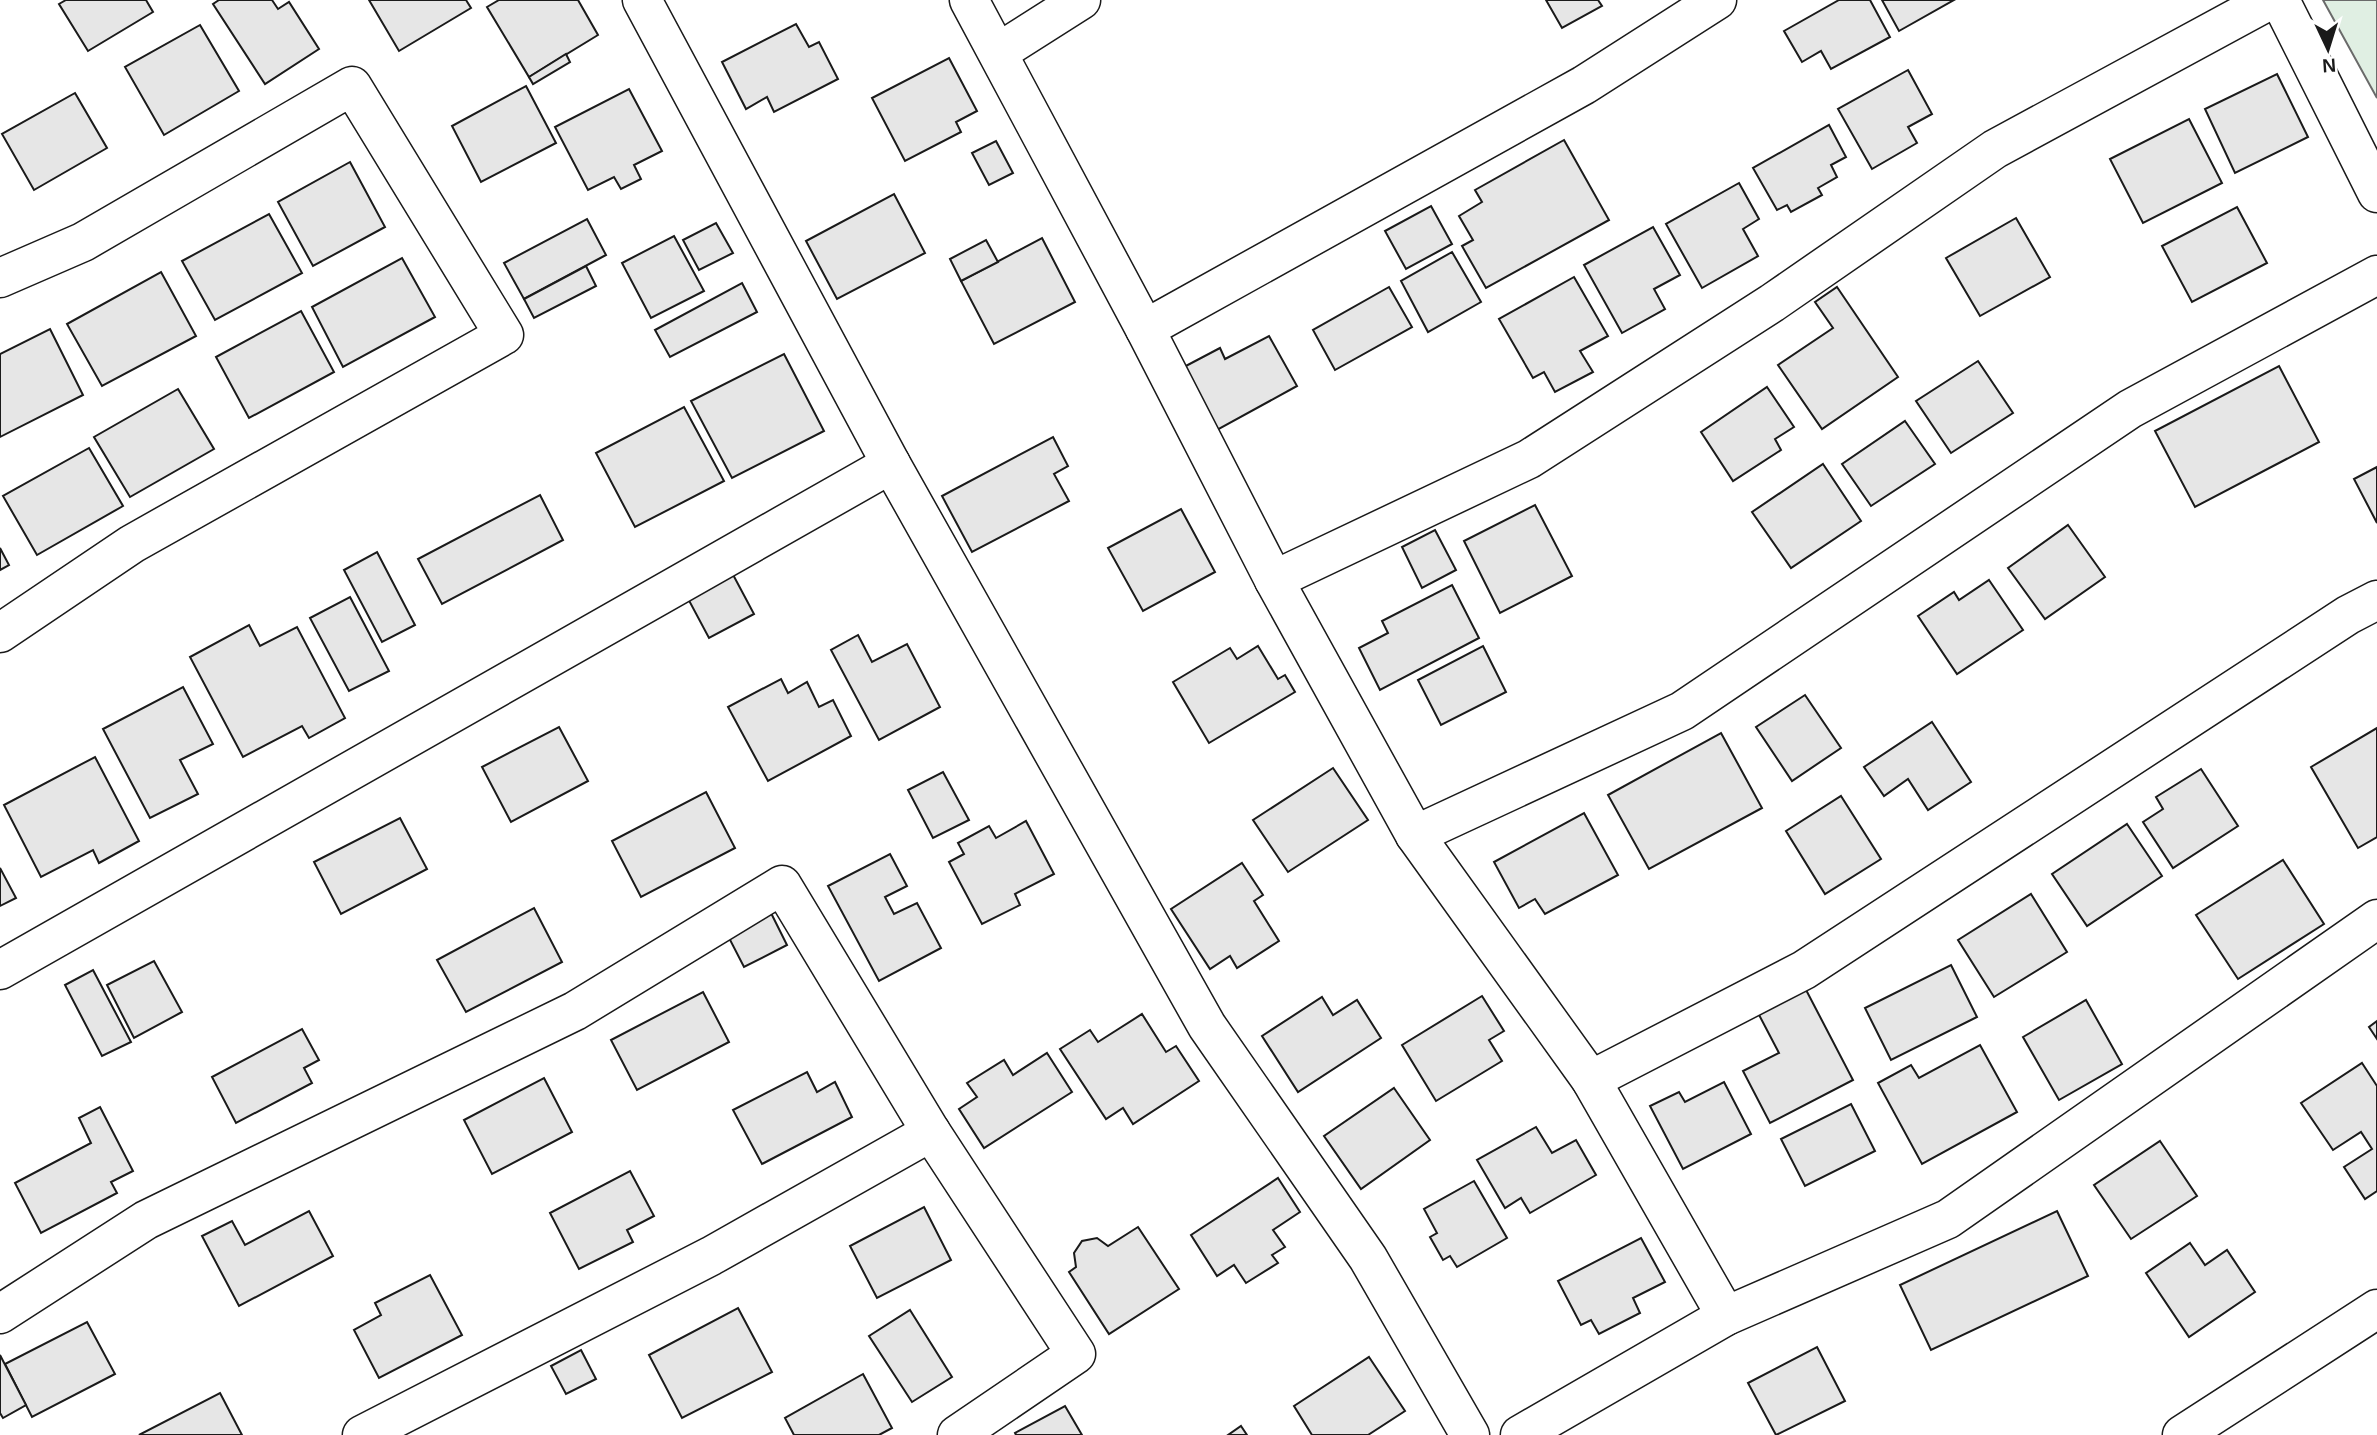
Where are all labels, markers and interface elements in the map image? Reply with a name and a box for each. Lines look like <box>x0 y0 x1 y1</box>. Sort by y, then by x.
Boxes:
north arrow <box>2293 14 2363 84</box>
text: N <box>2322 55 2337 76</box>

